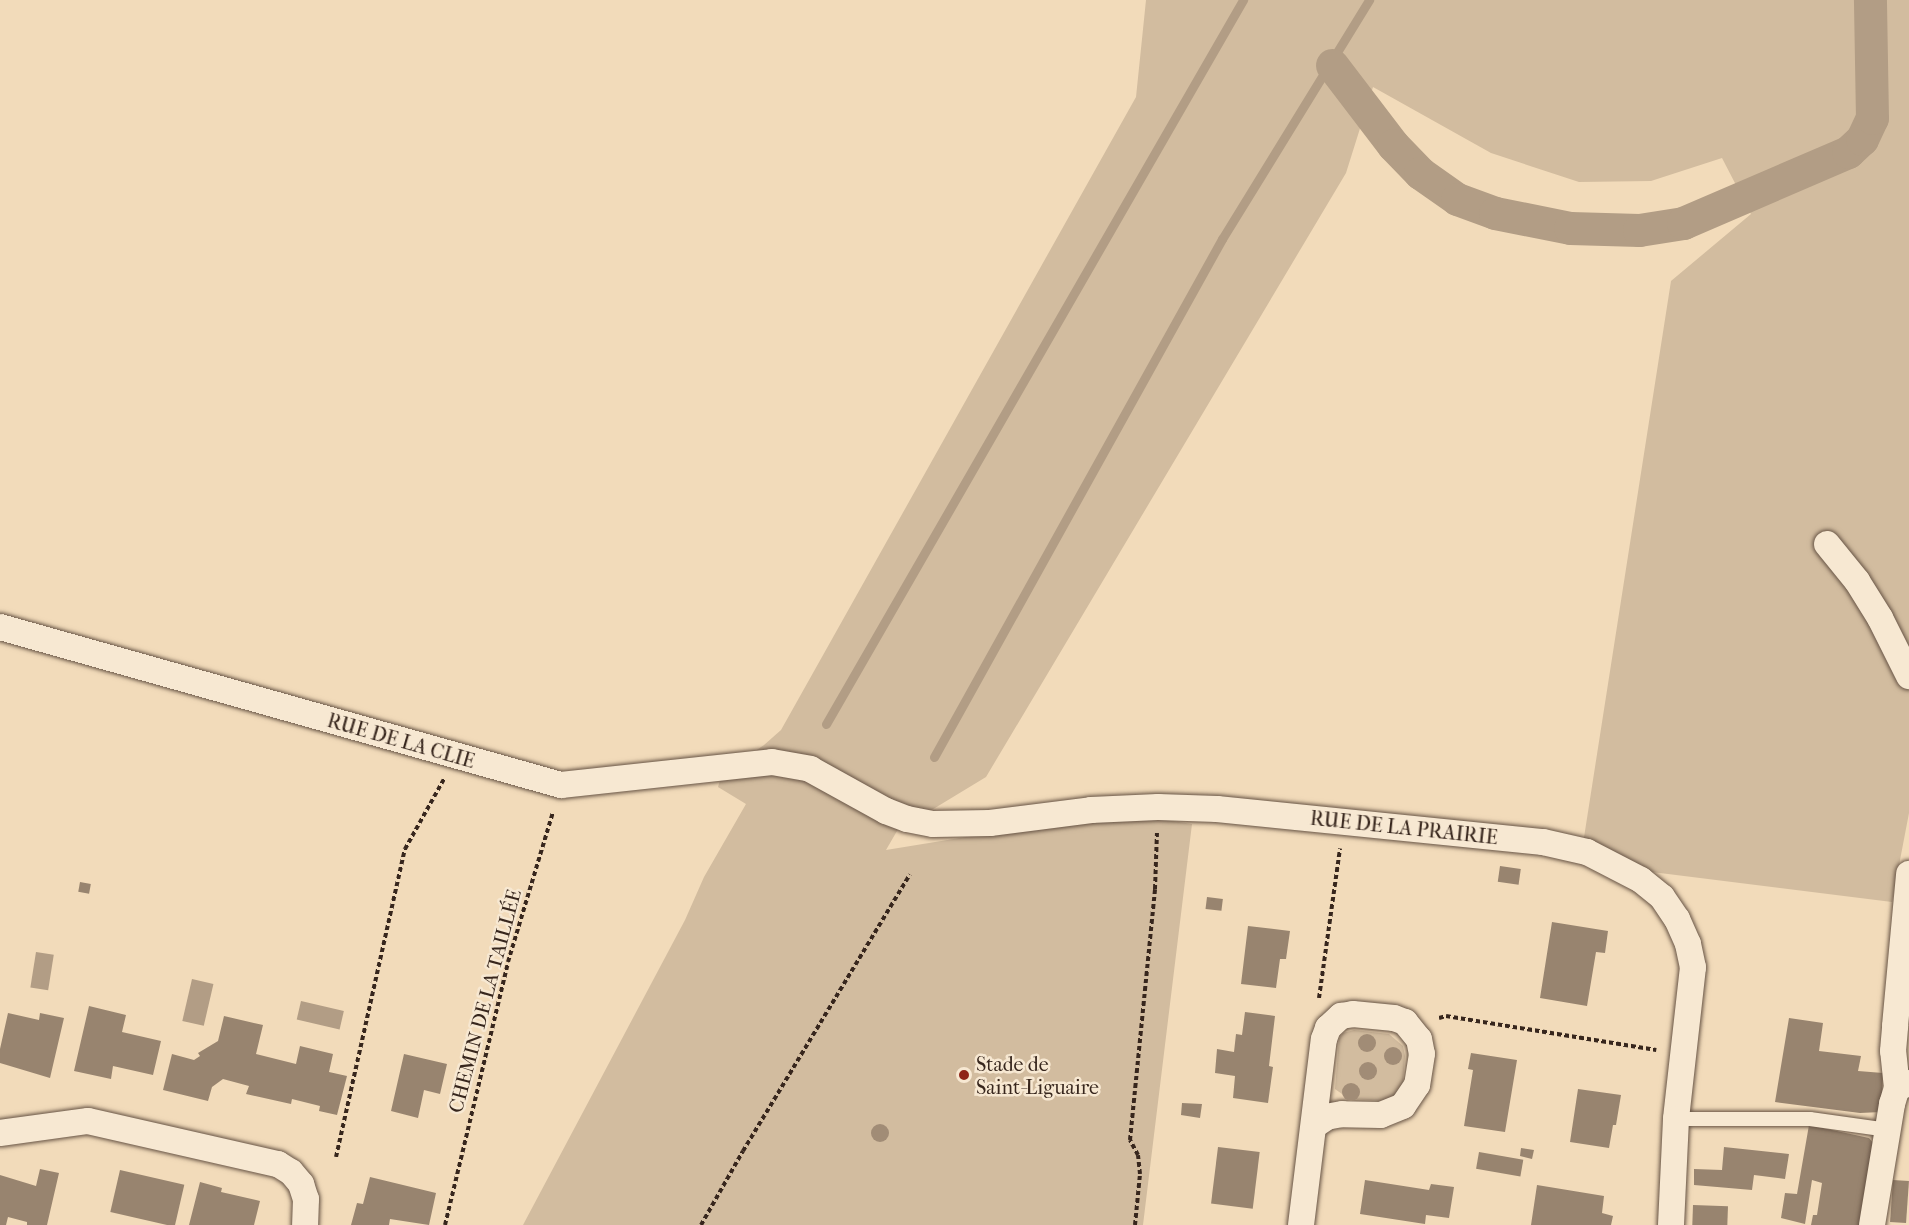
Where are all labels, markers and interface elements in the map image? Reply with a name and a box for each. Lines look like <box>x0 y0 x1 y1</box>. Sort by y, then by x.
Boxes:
street label: RUE DE LA CLIE <box>324 708 478 774</box>
street label: RUE DE LA PRAIRIE <box>1309 806 1499 850</box>
street label: CHEMIN DE LA TAILLÉE <box>444 887 526 1115</box>
place label: Stade de Saint-Liguaire <box>976 1052 1099 1099</box>
marker: Stade de Saint-Liguaire <box>957 1068 971 1082</box>

